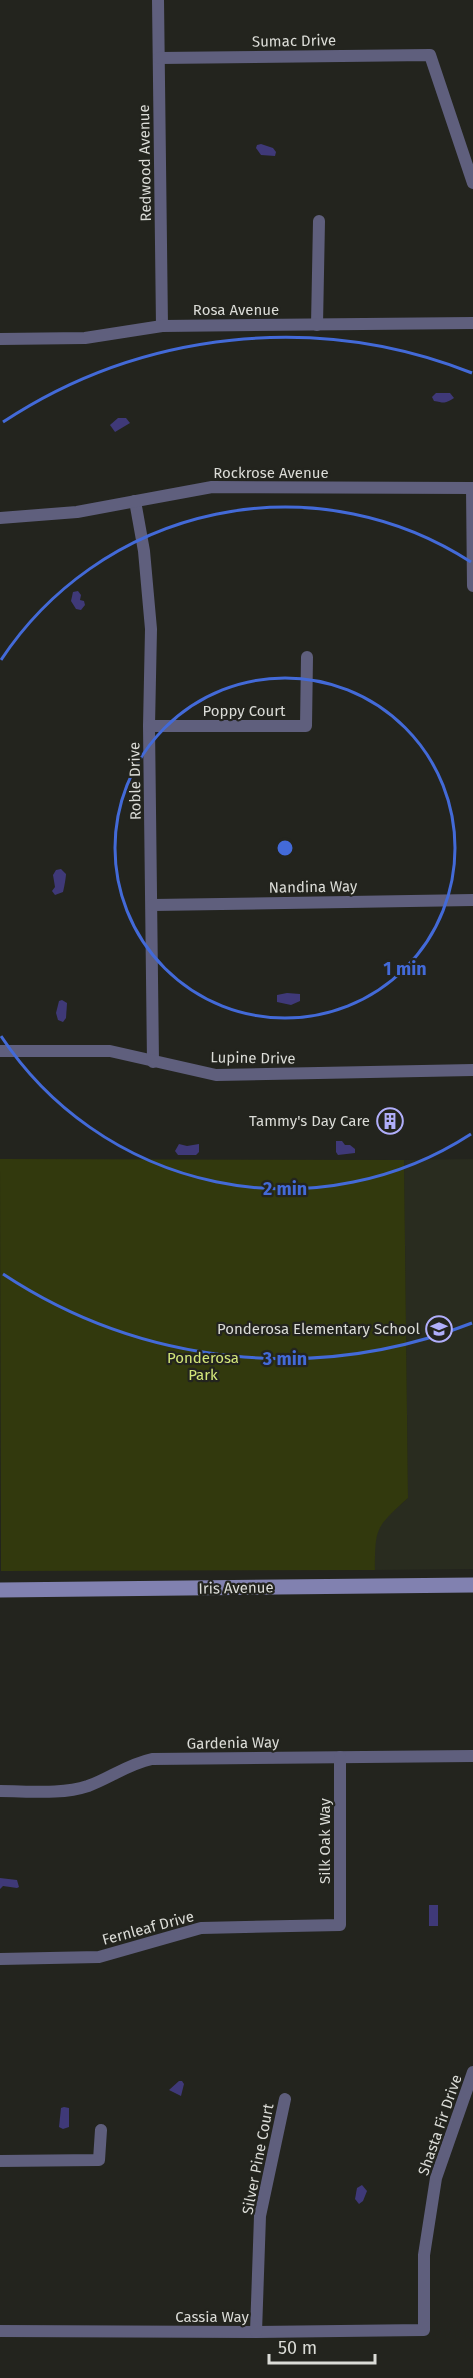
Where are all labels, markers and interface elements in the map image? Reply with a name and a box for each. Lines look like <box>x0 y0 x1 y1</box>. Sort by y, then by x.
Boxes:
street label: Sumac Drive <box>252 31 336 51</box>
street label: Redwood Avenue <box>135 104 155 222</box>
street label: Rosa Avenue <box>193 301 279 319</box>
street label: Rockrose Avenue <box>213 464 329 482</box>
street label: Poppy Court <box>203 702 286 720</box>
street label: Roble Drive <box>125 742 145 820</box>
centre of rings <box>275 838 295 858</box>
street label: Nandina Way <box>269 877 358 897</box>
text: 1 min <box>383 958 427 980</box>
street label: Lupine Drive <box>210 1048 296 1068</box>
building icon: Tammy's Day Care <box>375 1106 405 1136</box>
place label: Tammy's Day Care <box>249 1112 370 1130</box>
text: 2 min <box>263 1178 307 1200</box>
school or university icon: Ponderosa Elementary School <box>424 1314 454 1344</box>
place label: Ponderosa Elementary School <box>217 1320 421 1338</box>
text: 3 min <box>262 1348 307 1370</box>
park label: Ponderosa Park <box>167 1349 239 1384</box>
street label: Iris Avenue <box>198 1578 274 1598</box>
street label: Gardenia Way <box>187 1733 280 1753</box>
street label: Silk Oak Way <box>316 1798 334 1884</box>
street label: Fernleaf Drive <box>100 1907 196 1949</box>
street label: Shasta Fir Drive <box>414 2072 466 2178</box>
street label: Silver Pine Court <box>238 2101 278 2216</box>
street label: Cassia Way <box>175 2308 249 2326</box>
scale bar <box>269 2327 376 2365</box>
text: 50 m <box>278 2337 317 2359</box>

